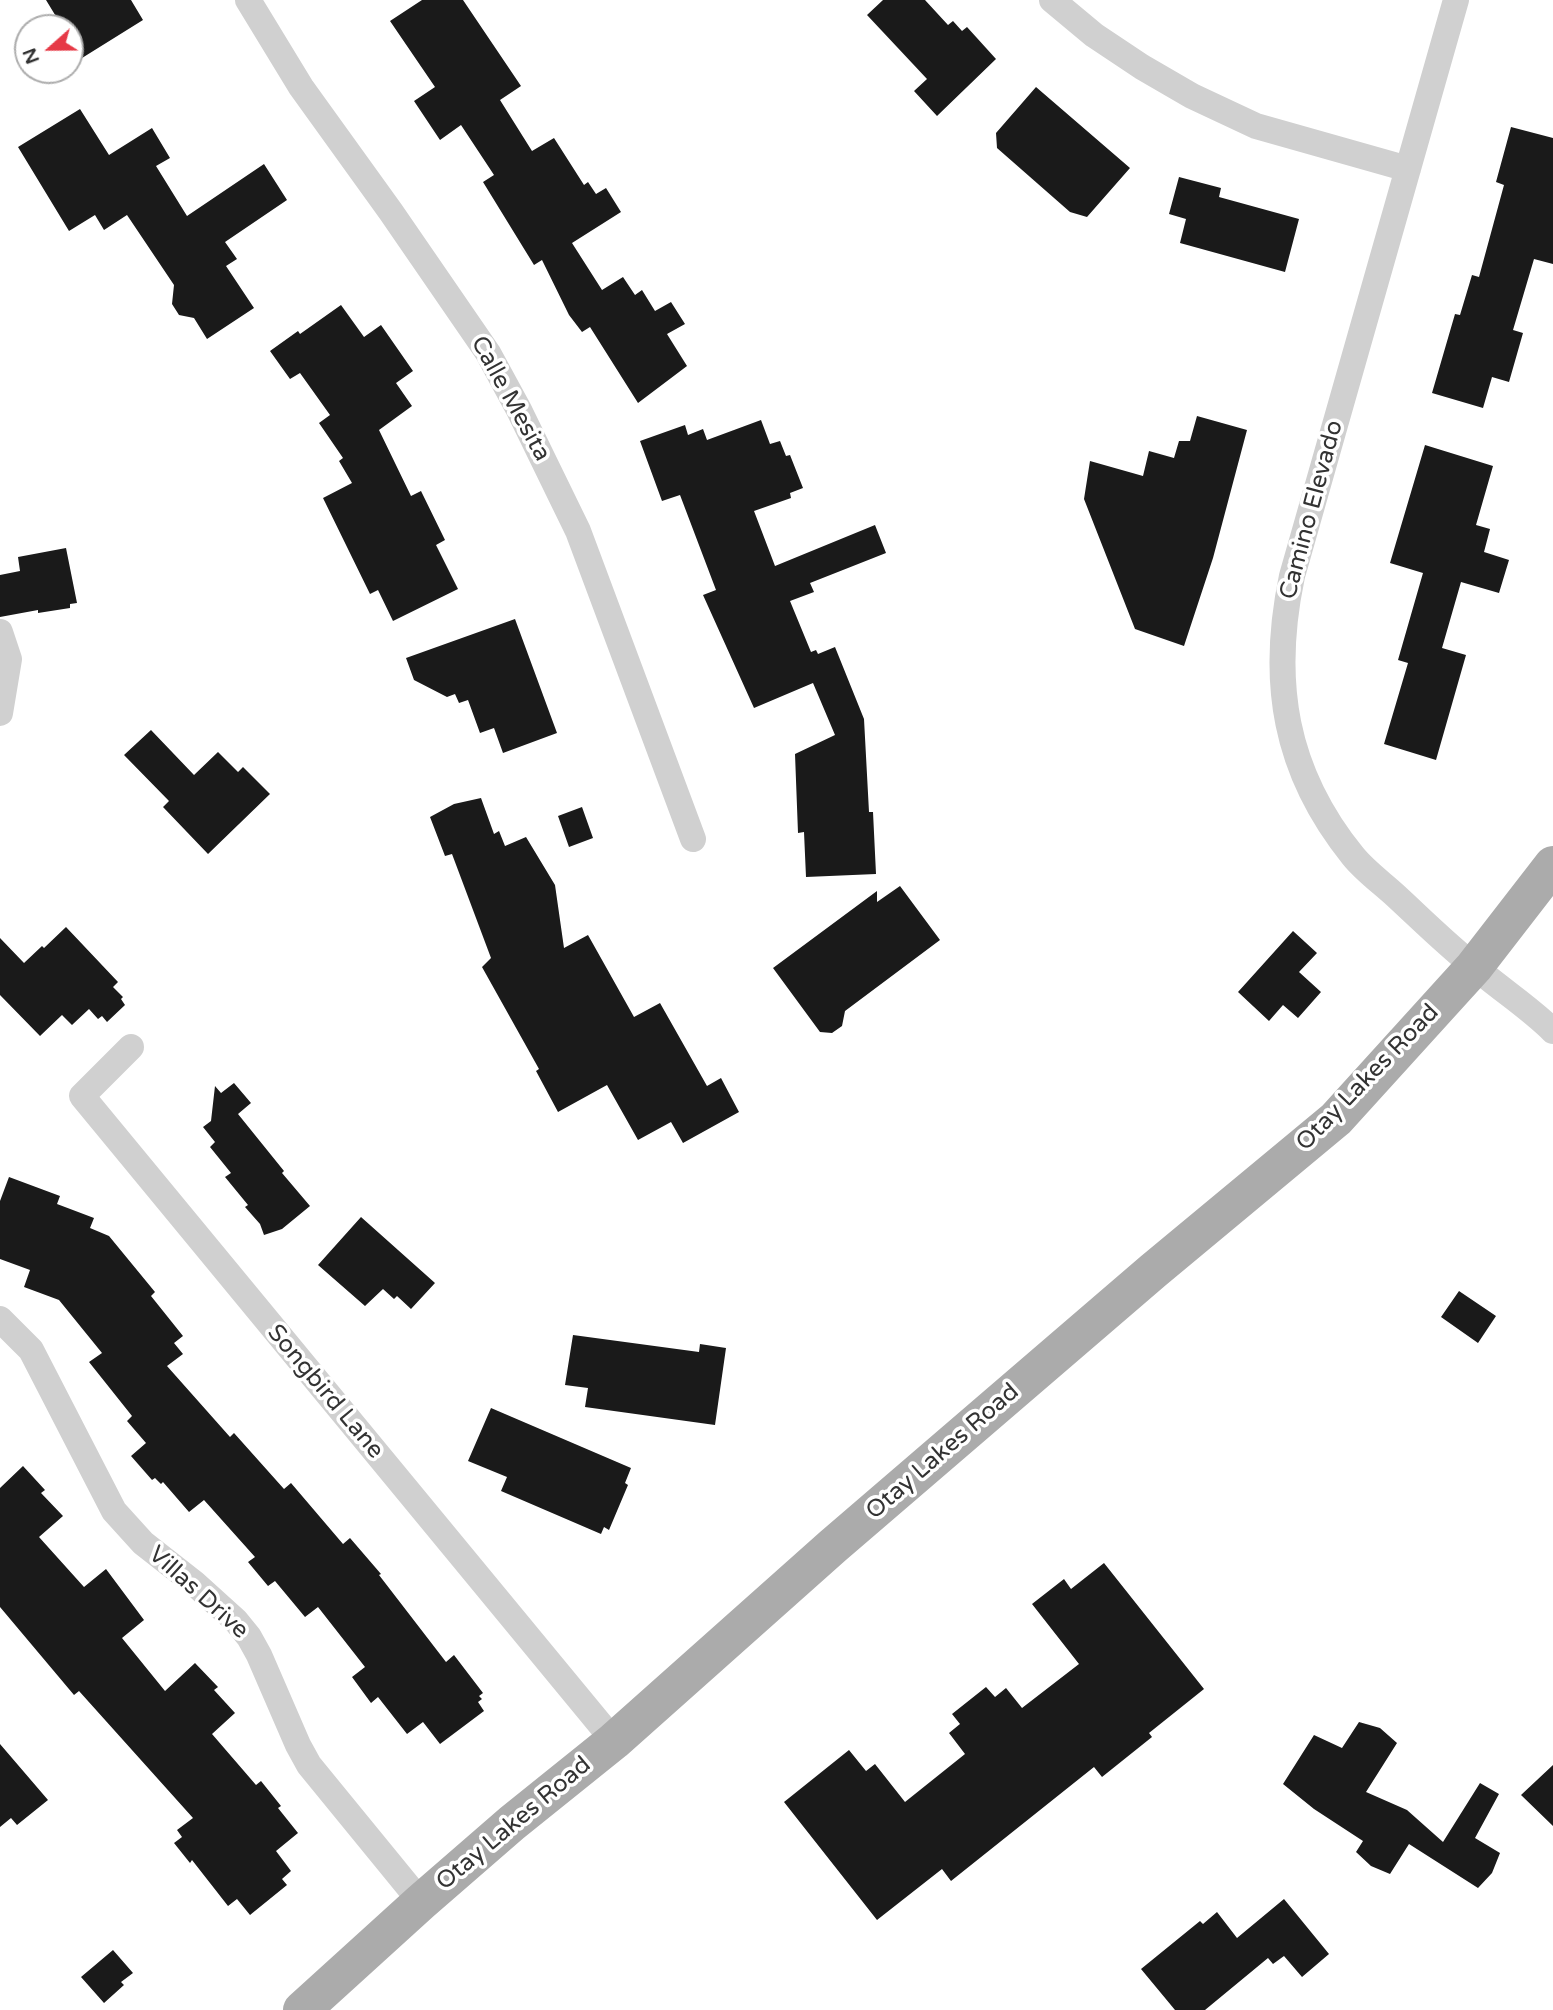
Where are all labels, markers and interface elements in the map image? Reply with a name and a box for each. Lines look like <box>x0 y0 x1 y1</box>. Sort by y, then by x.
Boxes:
north arrow <box>14 14 84 84</box>
text: N <box>18 45 44 67</box>
street label: Calle Mesita <box>464 331 556 467</box>
street label: Camino Elevado <box>1274 417 1350 603</box>
street label: Otay Lakes Road <box>1291 999 1445 1157</box>
street label: Songbird Lane <box>261 1319 389 1465</box>
street label: Otay Lakes Road <box>861 1378 1025 1526</box>
street label: Villas Drive <box>142 1541 254 1645</box>
street label: Otay Lakes Road <box>431 1751 597 1897</box>

